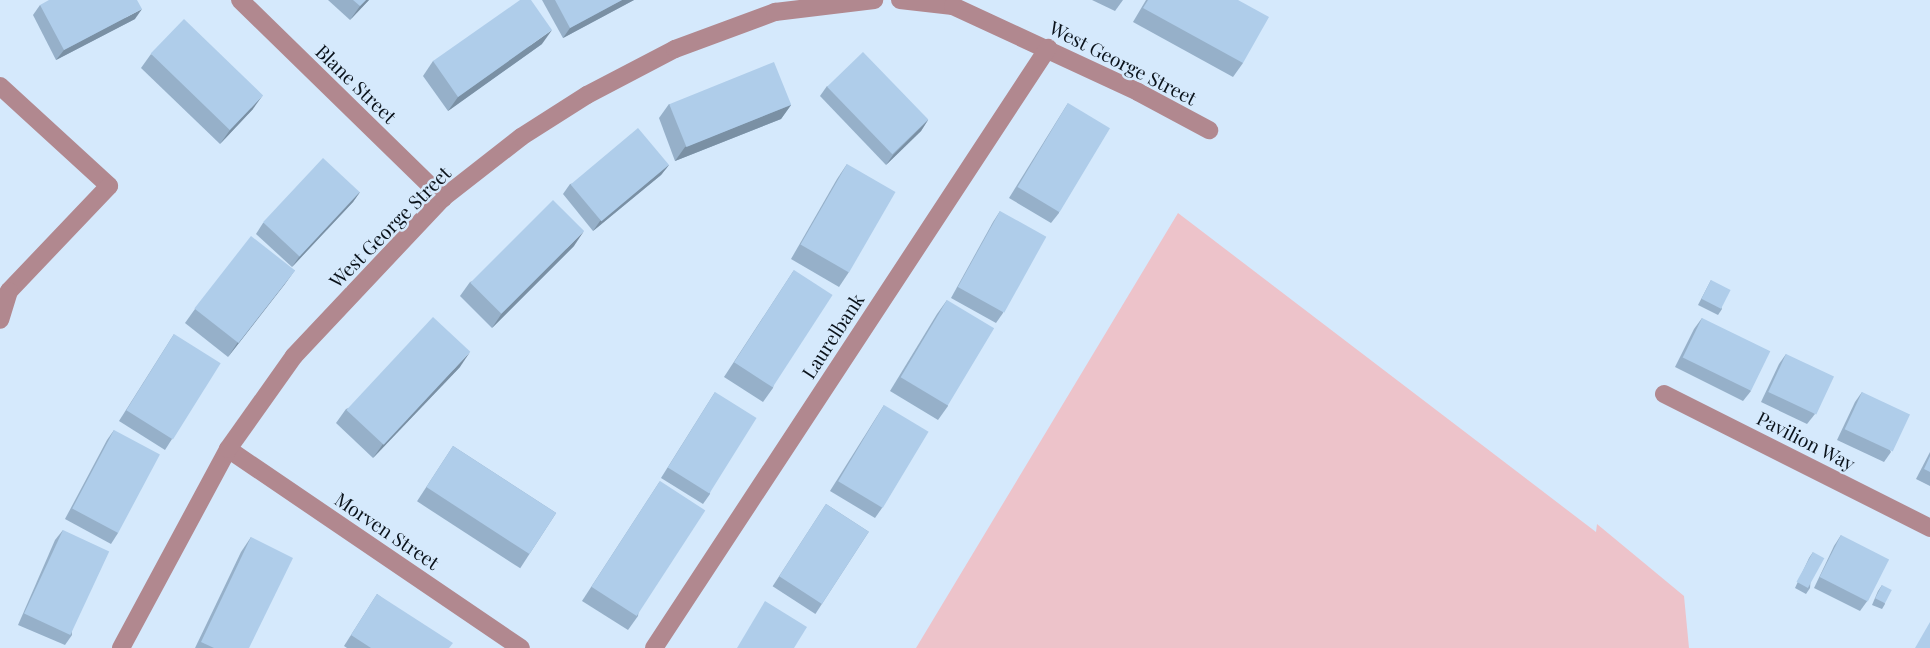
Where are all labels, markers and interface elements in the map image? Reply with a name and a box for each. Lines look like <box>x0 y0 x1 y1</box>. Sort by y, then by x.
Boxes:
street label: West George Street <box>1045 16 1201 110</box>
street label: Blane Street <box>311 40 401 128</box>
street label: West George Street <box>324 161 456 293</box>
street label: Laurelbank <box>797 289 869 383</box>
street label: Pavilion Way <box>1753 406 1859 476</box>
street label: Morven Street <box>331 488 443 574</box>

